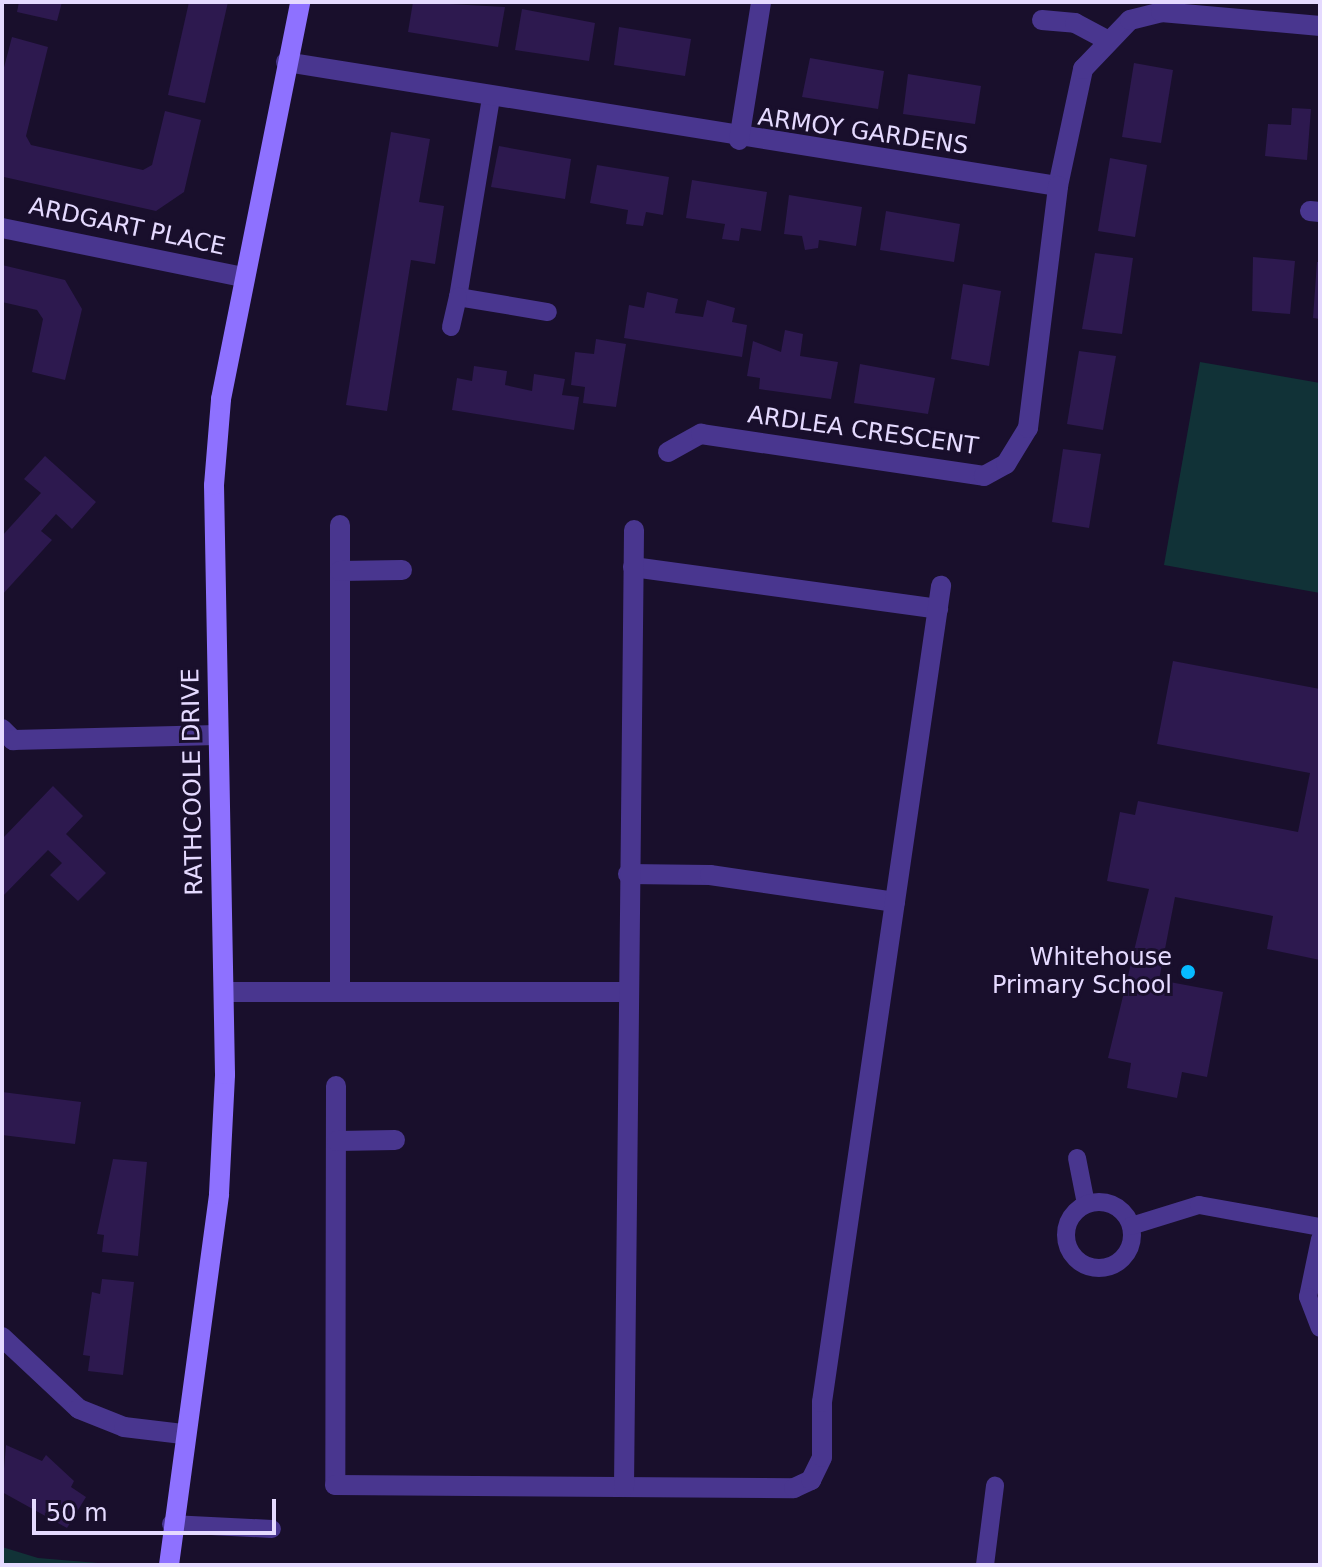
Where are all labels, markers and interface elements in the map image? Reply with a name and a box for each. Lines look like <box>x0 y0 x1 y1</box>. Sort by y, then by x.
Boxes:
street label: ARMOY GARDENS <box>756 103 970 161</box>
street label: ARDGART PLACE <box>26 192 228 262</box>
street label: ARDLEA CRESCENT <box>746 401 980 461</box>
street label: RATHCOOLE DRIVE <box>177 668 209 896</box>
place label: Whitehouse Primary School <box>992 944 1172 1000</box>
marker: Whitehouse Primary School <box>1179 963 1197 981</box>
scale bar <box>36 1483 280 1533</box>
text: 50 m <box>46 1499 108 1527</box>

